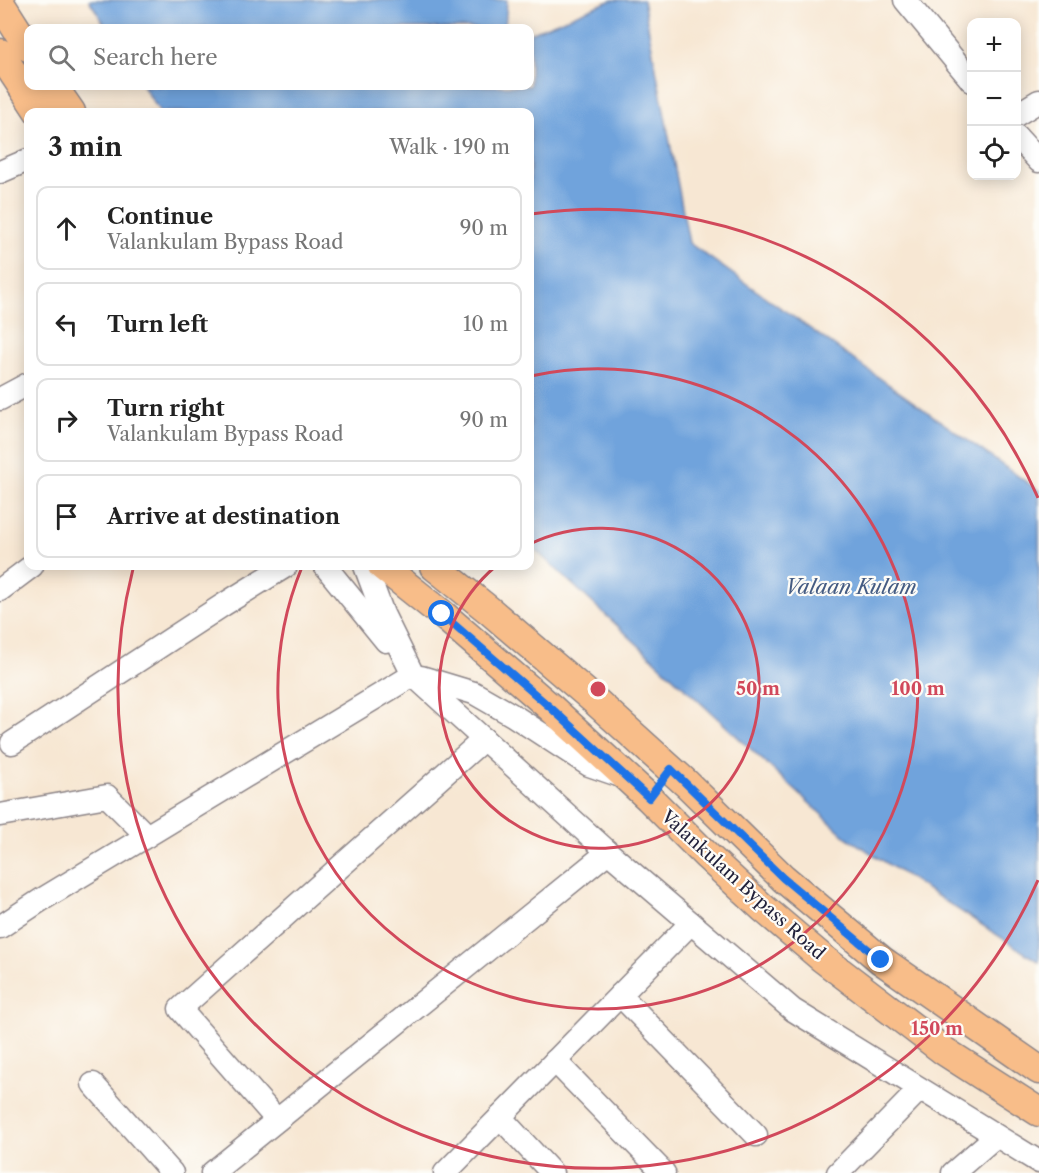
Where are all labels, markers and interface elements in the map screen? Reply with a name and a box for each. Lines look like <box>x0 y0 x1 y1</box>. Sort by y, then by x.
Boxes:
map controls <box>967 18 1021 180</box>
button: + <box>967 18 1021 72</box>
search box <box>24 24 534 90</box>
icon: search <box>45 41 78 74</box>
text: Search here <box>93 44 218 71</box>
button: − <box>967 72 1021 126</box>
button: locate <box>967 126 1021 180</box>
text: 3 min <box>48 131 122 163</box>
text: Walk · 190 m <box>389 135 510 159</box>
text: Continue <box>107 203 213 230</box>
icon: ahead <box>50 212 83 245</box>
text: 90 m <box>460 216 508 240</box>
text: Valankulam Bypass Road <box>107 230 343 254</box>
icon: left <box>50 308 83 341</box>
text: Turn left <box>107 311 208 338</box>
text: 10 m <box>463 312 508 336</box>
text: Turn right <box>107 395 225 422</box>
icon: right <box>50 404 83 437</box>
text: 90 m <box>460 408 508 432</box>
text: Valankulam Bypass Road <box>107 422 343 446</box>
icon: arrive <box>50 500 83 533</box>
text: Arrive at destination <box>107 503 340 530</box>
water label: Valaan Kulam <box>785 575 917 599</box>
route start <box>428 600 454 626</box>
text: 50 m <box>736 678 780 700</box>
text: 100 m <box>891 678 945 700</box>
centre of rings <box>588 679 608 699</box>
street label: Valankulam Bypass Road <box>656 805 829 964</box>
route end <box>867 946 893 972</box>
text: 150 m <box>911 1018 963 1040</box>

